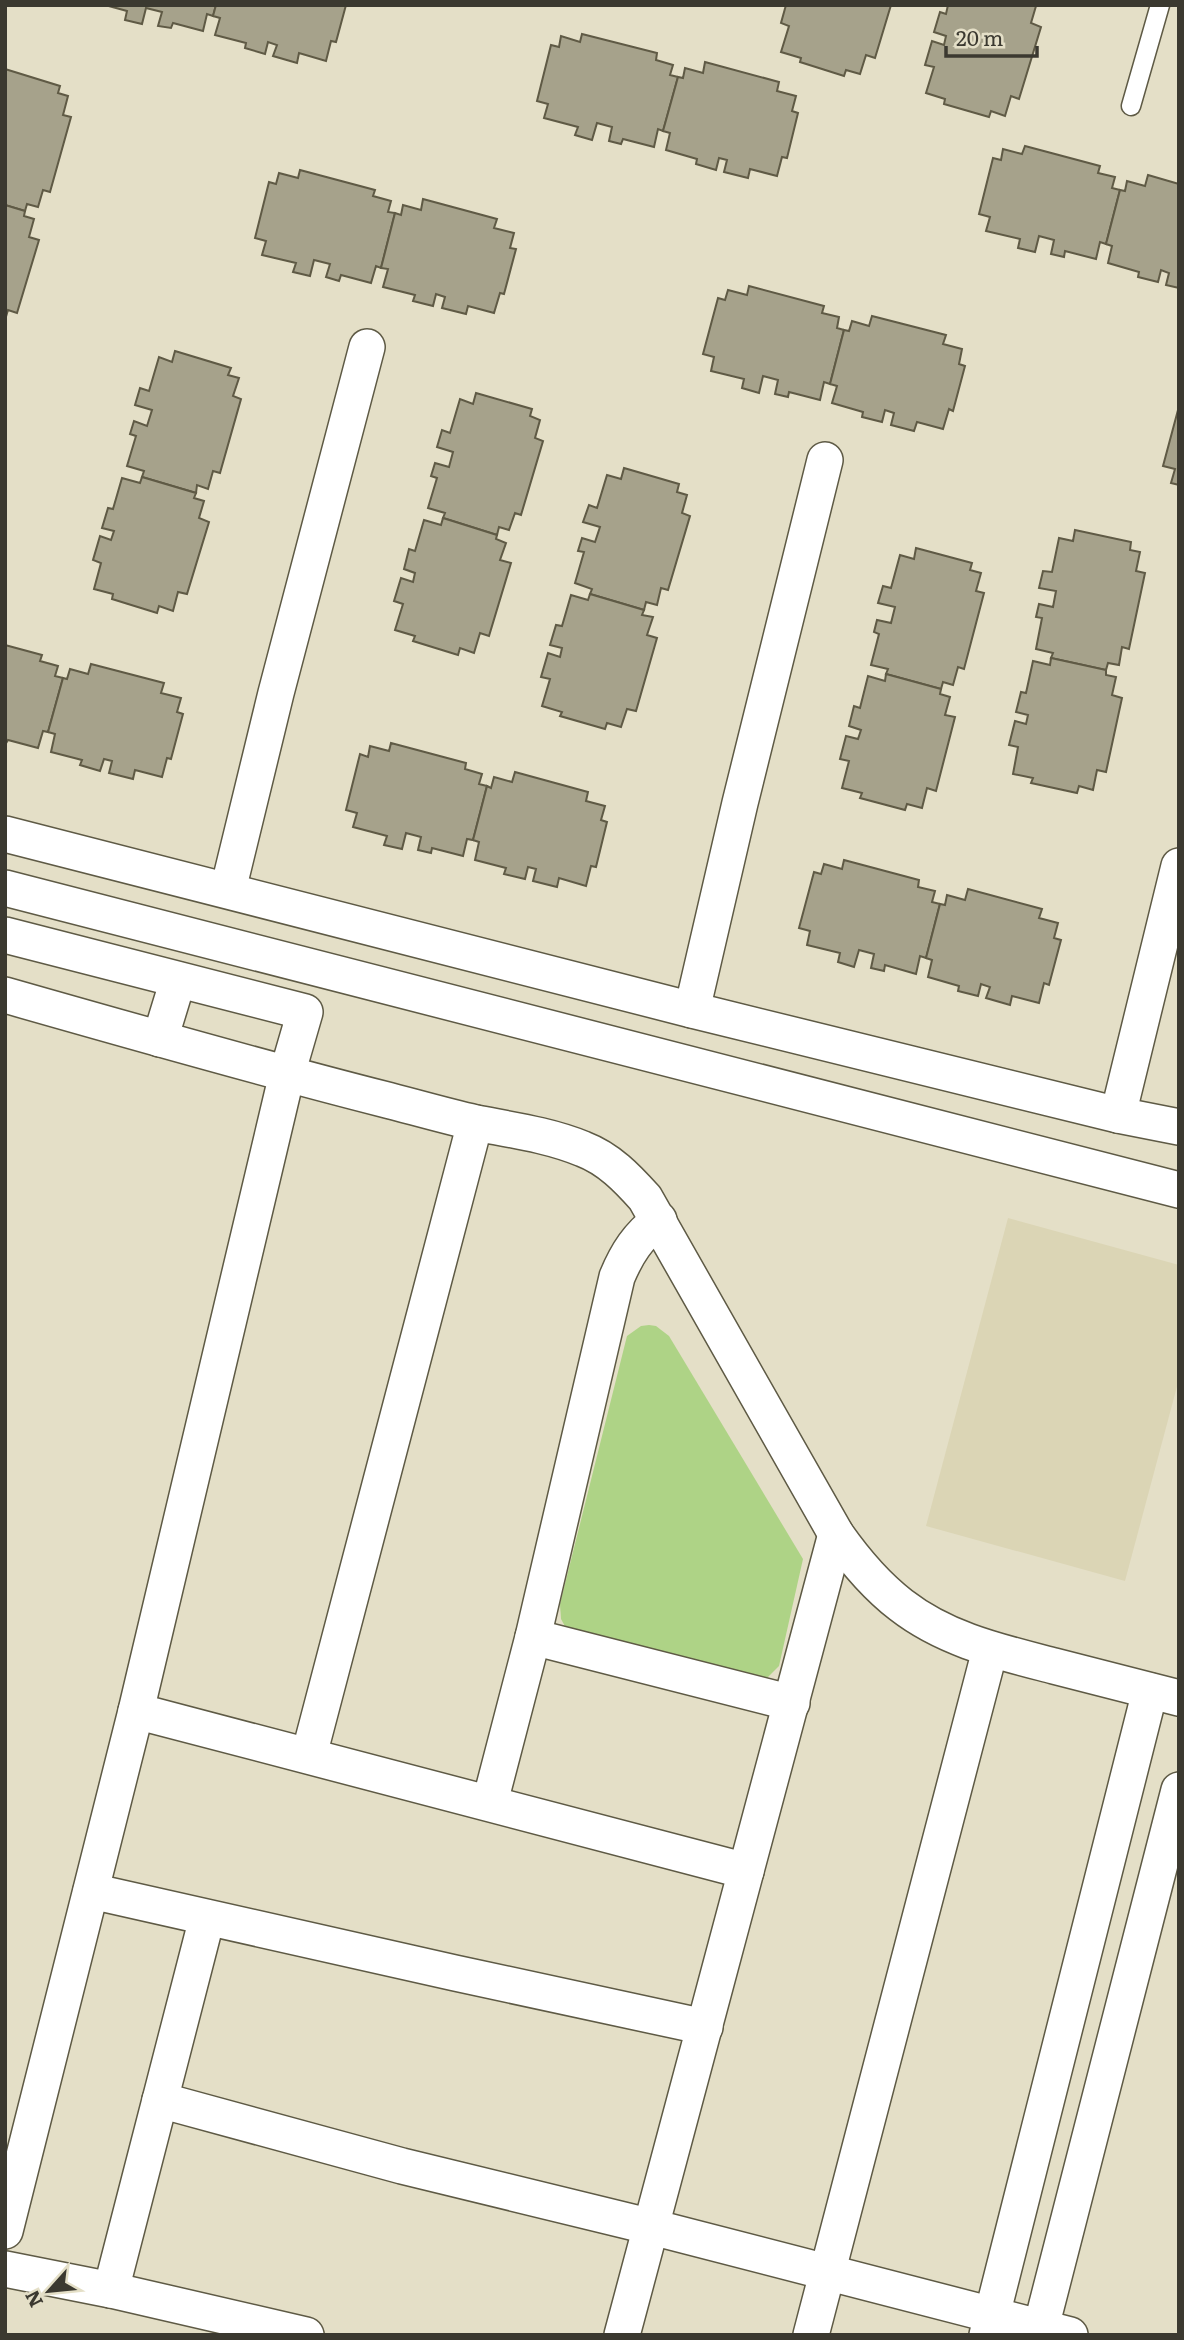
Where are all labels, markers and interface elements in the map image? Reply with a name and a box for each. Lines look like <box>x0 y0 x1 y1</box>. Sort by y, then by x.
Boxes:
scale bar <box>946 14 1037 58</box>
text: 20 m <box>956 21 1003 52</box>
north arrow <box>14 2256 84 2326</box>
text: N <box>17 2286 49 2313</box>

